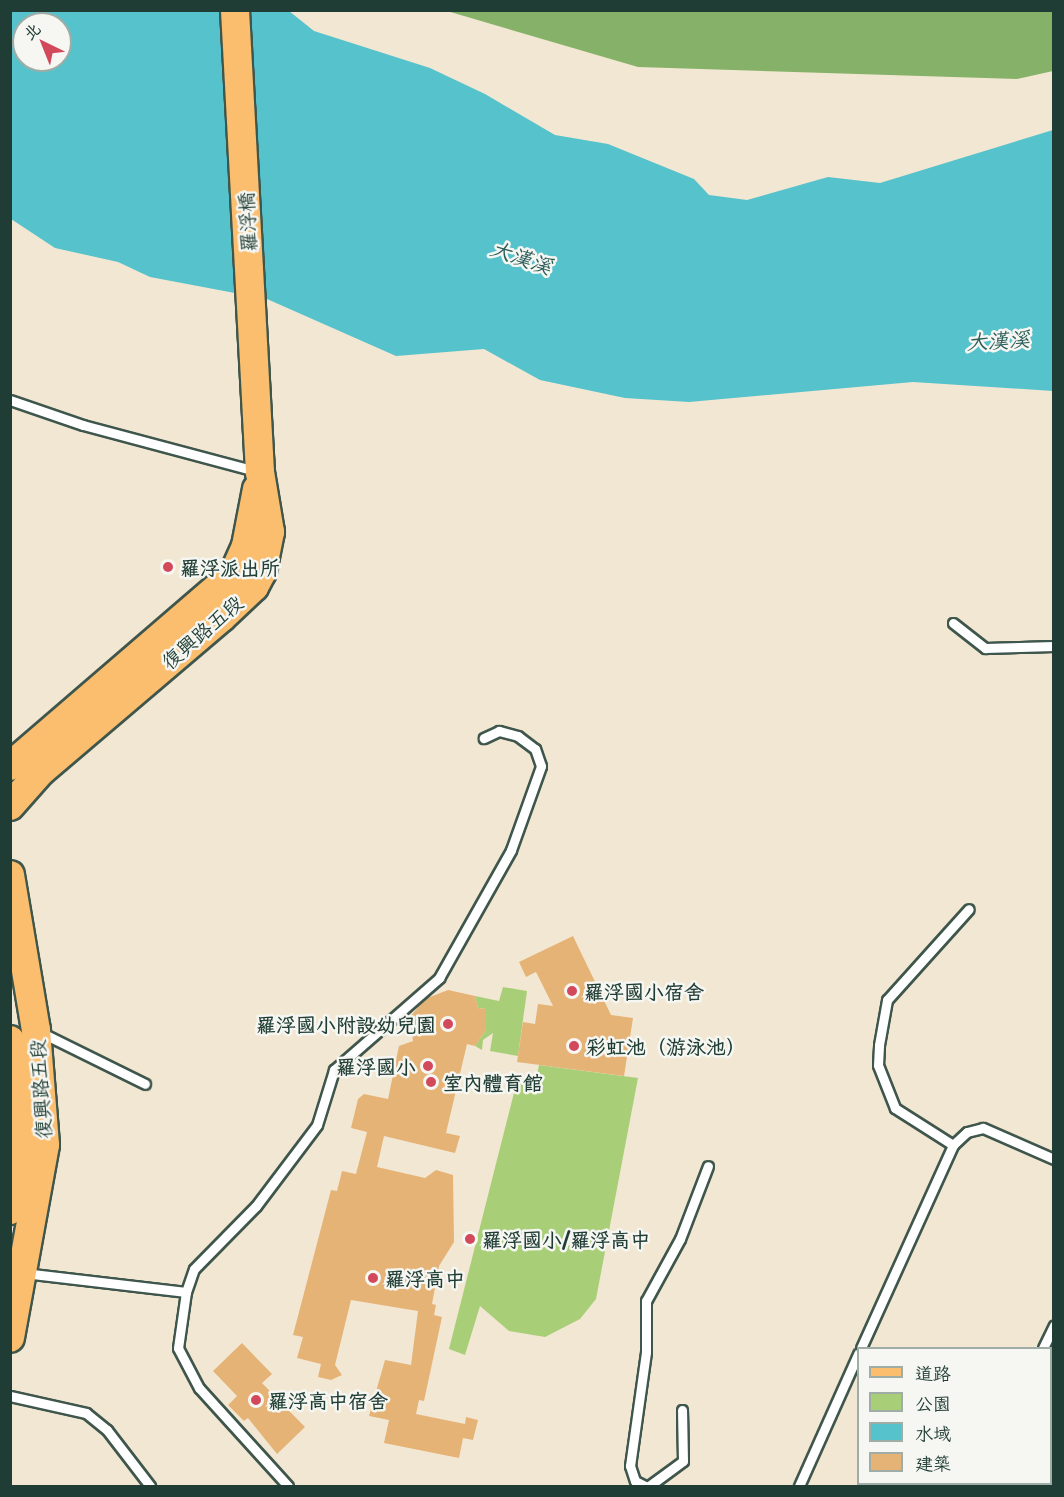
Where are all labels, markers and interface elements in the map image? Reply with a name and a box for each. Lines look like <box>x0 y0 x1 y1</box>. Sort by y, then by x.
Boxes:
north arrow <box>12 12 72 72</box>
text: 北 <box>17 16 45 45</box>
street label: 羅浮橋 <box>233 191 261 253</box>
water label: 大漢溪 <box>488 234 556 278</box>
water label: 大漢溪 <box>966 325 1030 353</box>
place label: 羅浮派出所 <box>180 555 280 579</box>
marker: 羅浮派出所 <box>161 560 175 574</box>
street label: 復興路五段 <box>156 590 248 674</box>
place label: 羅浮國小宿舍 <box>584 979 704 1003</box>
marker: 羅浮國小宿舍 <box>565 984 579 998</box>
place label: 羅浮國小附設幼兒園 <box>256 1012 436 1036</box>
marker: 羅浮國小附設幼兒園 <box>441 1017 455 1031</box>
place label: 彩虹池（游泳池） <box>586 1034 746 1058</box>
street label: 復興路五段 <box>25 1038 55 1140</box>
marker: 彩虹池（游泳池） <box>567 1039 581 1053</box>
place label: 羅浮國小 <box>336 1054 416 1078</box>
marker: 羅浮國小 <box>421 1059 435 1073</box>
place label: 室內體育館 <box>443 1070 543 1094</box>
marker: 室內體育館 <box>424 1075 438 1089</box>
place label: 羅浮國小/羅浮高中 <box>482 1227 650 1251</box>
marker: 羅浮國小/羅浮高中 <box>463 1232 477 1246</box>
place label: 羅浮高中 <box>385 1266 465 1290</box>
marker: 羅浮高中 <box>366 1271 380 1285</box>
legend <box>857 1347 1052 1485</box>
text: 道路 <box>915 1359 951 1386</box>
place label: 羅浮高中宿舍 <box>268 1388 388 1412</box>
text: 公園 <box>915 1389 951 1416</box>
marker: 羅浮高中宿舍 <box>249 1393 263 1407</box>
text: 水域 <box>915 1419 951 1446</box>
text: 建築 <box>915 1449 951 1476</box>

